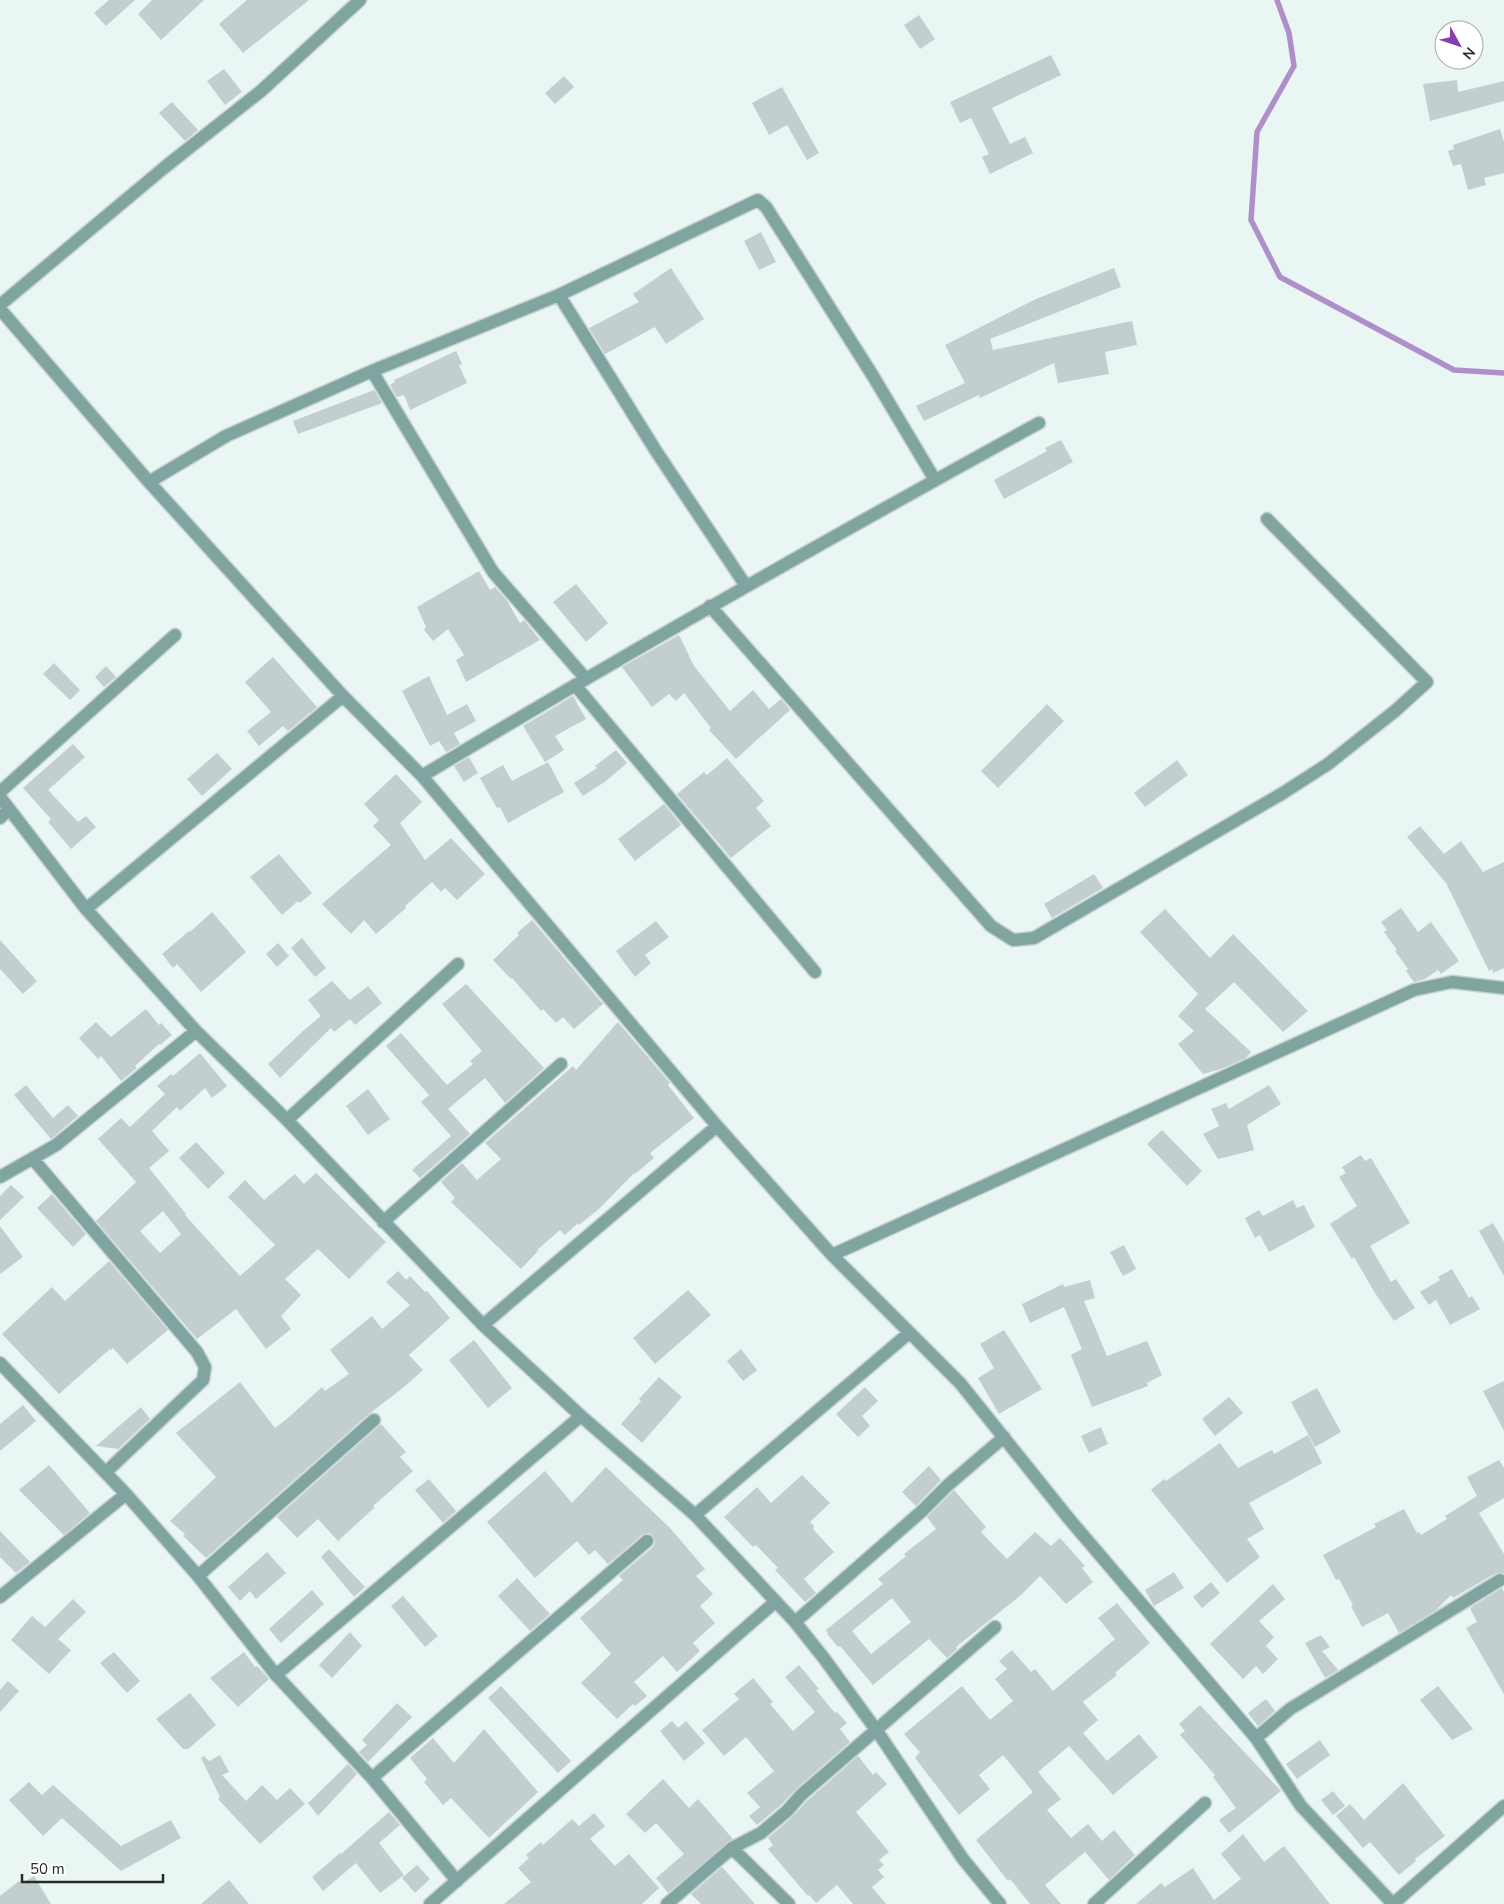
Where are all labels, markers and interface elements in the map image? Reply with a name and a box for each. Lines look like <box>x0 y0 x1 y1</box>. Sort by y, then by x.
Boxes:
north arrow <box>1434 20 1484 70</box>
text: N <box>1458 43 1479 63</box>
scale bar <box>22 1852 164 1884</box>
text: 50 m <box>30 1859 65 1879</box>

